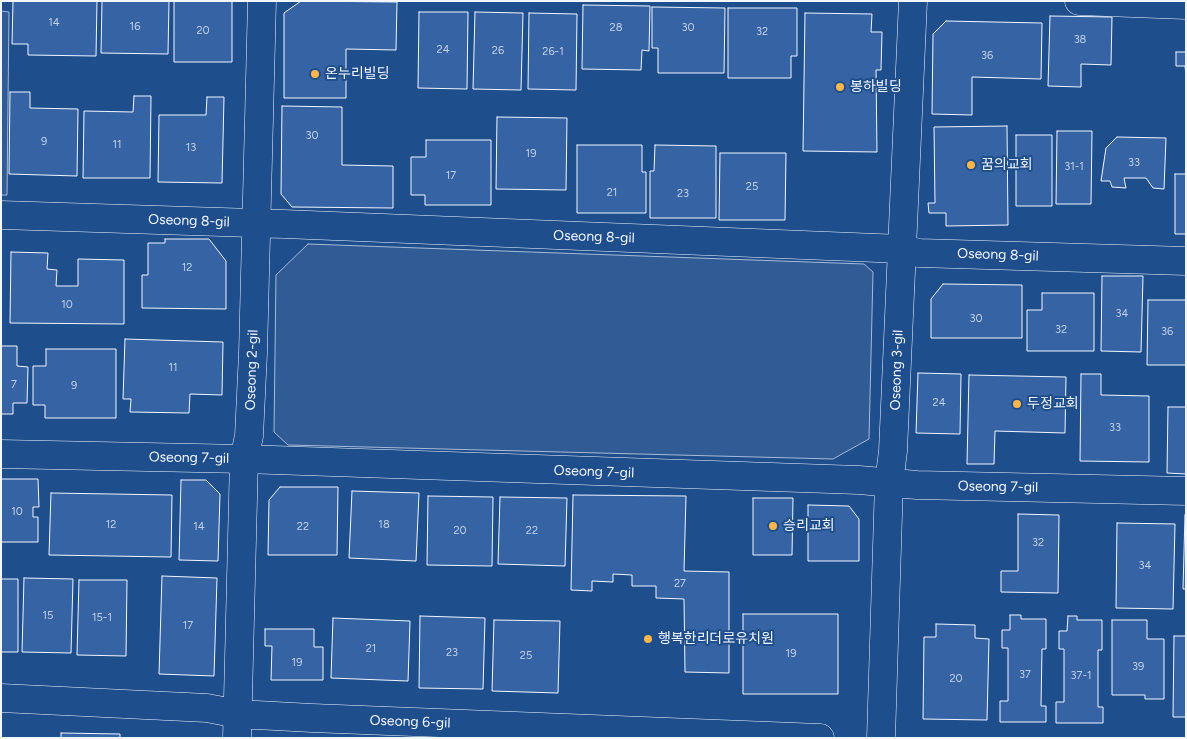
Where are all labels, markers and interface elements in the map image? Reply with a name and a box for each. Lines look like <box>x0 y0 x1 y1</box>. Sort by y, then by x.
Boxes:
house number: 14 <box>48 16 60 30</box>
house number: 16 <box>130 20 140 34</box>
house number: 28 <box>610 21 622 35</box>
house number: 30 <box>681 21 695 35</box>
house number: 20 <box>196 24 210 38</box>
house number: 32 <box>756 25 768 39</box>
house number: 38 <box>1074 33 1086 47</box>
house number: 24 <box>437 43 449 57</box>
house number: 26 <box>492 44 504 58</box>
house number: 26-1 <box>542 45 564 59</box>
house number: 36 <box>981 49 993 63</box>
place label: 온누리빌딩 <box>325 66 389 82</box>
marker: 온누리빌딩 <box>309 68 321 80</box>
place label: 봉하빌딩 <box>850 79 902 95</box>
marker: 봉하빌딩 <box>834 81 846 93</box>
house number: 30 <box>305 129 319 143</box>
house number: 9 <box>41 135 47 149</box>
house number: 11 <box>112 138 122 152</box>
house number: 13 <box>186 141 196 155</box>
house number: 19 <box>526 147 536 161</box>
house number: 33 <box>1128 156 1140 170</box>
place label: 꿈의교회 <box>981 157 1033 173</box>
marker: 꿈의교회 <box>965 159 977 171</box>
house number: 31-1 <box>1064 160 1084 174</box>
house number: 17 <box>446 169 456 183</box>
house number: 25 <box>746 180 758 194</box>
house number: 21 <box>607 186 617 200</box>
house number: 23 <box>677 187 689 201</box>
street label: Oseong 8-gil <box>148 211 230 231</box>
street label: Oseong 8-gil <box>553 227 635 247</box>
street label: Oseong 8-gil <box>957 245 1039 265</box>
house number: 12 <box>182 261 192 275</box>
house number: 10 <box>61 298 73 312</box>
house number: 34 <box>1116 307 1128 321</box>
house number: 30 <box>969 312 983 326</box>
house number: 32 <box>1055 323 1067 337</box>
house number: 36 <box>1161 325 1173 339</box>
street label: Oseong 2-gil <box>242 329 262 411</box>
street label: Oseong 3-gil <box>887 329 907 411</box>
house number: 11 <box>168 361 178 375</box>
house number: 7 <box>11 378 17 392</box>
house number: 9 <box>71 379 77 393</box>
house number: 24 <box>933 396 945 410</box>
place label: 두정교회 <box>1027 396 1079 412</box>
marker: 두정교회 <box>1011 398 1023 410</box>
house number: 33 <box>1109 421 1121 435</box>
street label: Oseong 7-gil <box>149 449 229 467</box>
street label: Oseong 7-gil <box>553 462 635 482</box>
street label: Oseong 7-gil <box>958 478 1038 496</box>
house number: 10 <box>11 505 23 519</box>
house number: 12 <box>106 518 116 532</box>
house number: 18 <box>378 518 390 532</box>
place label: 승리교회 <box>783 518 835 534</box>
house number: 14 <box>193 520 205 534</box>
house number: 22 <box>297 520 309 534</box>
marker: 승리교회 <box>767 520 779 532</box>
house number: 20 <box>453 524 467 538</box>
house number: 22 <box>526 524 538 538</box>
house number: 32 <box>1032 536 1044 550</box>
house number: 34 <box>1139 559 1151 573</box>
house number: 27 <box>674 577 686 591</box>
house number: 15 <box>43 609 53 623</box>
house number: 15-1 <box>92 611 112 625</box>
house number: 17 <box>183 619 193 633</box>
place label: 행복한리더로유치원 <box>658 631 774 647</box>
marker: 행복한리더로유치원 <box>642 633 654 645</box>
house number: 21 <box>366 642 376 656</box>
house number: 23 <box>446 646 458 660</box>
house number: 19 <box>786 647 796 661</box>
house number: 25 <box>520 649 532 663</box>
house number: 19 <box>292 656 302 670</box>
house number: 39 <box>1132 660 1144 674</box>
house number: 37 <box>1019 668 1031 682</box>
house number: 37-1 <box>1070 669 1092 683</box>
house number: 20 <box>949 672 963 686</box>
street label: Oseong 6-gil <box>369 712 451 732</box>

